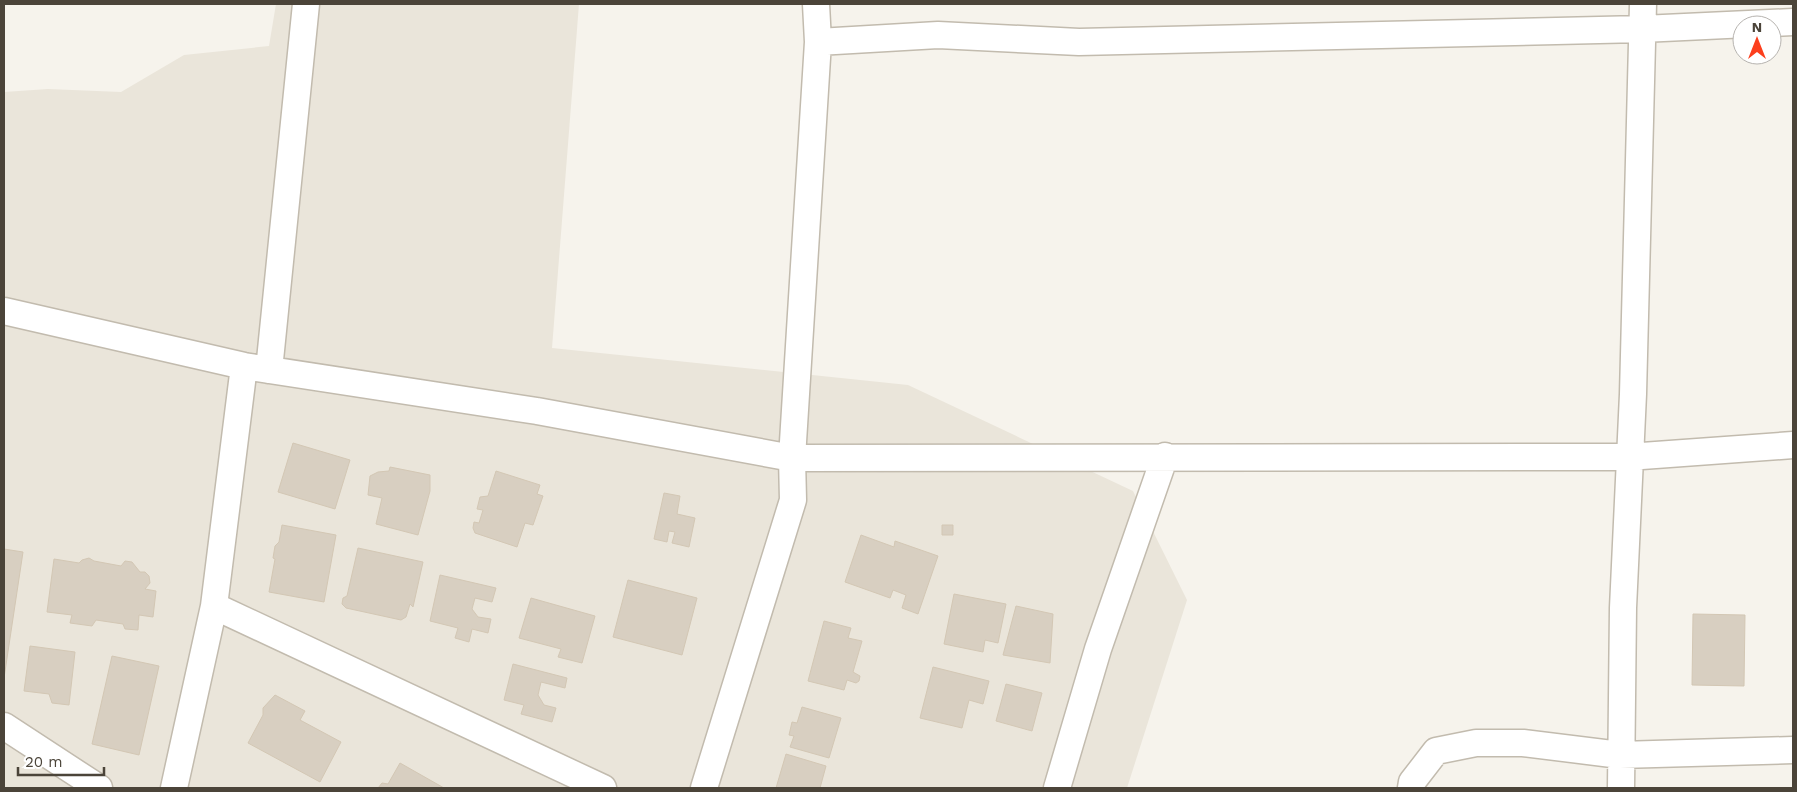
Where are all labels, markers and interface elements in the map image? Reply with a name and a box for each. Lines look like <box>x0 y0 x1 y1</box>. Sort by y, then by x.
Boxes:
north arrow <box>1732 15 1782 65</box>
text: N <box>1752 19 1762 35</box>
scale bar <box>18 744 104 776</box>
text: 20 m <box>25 753 63 771</box>

